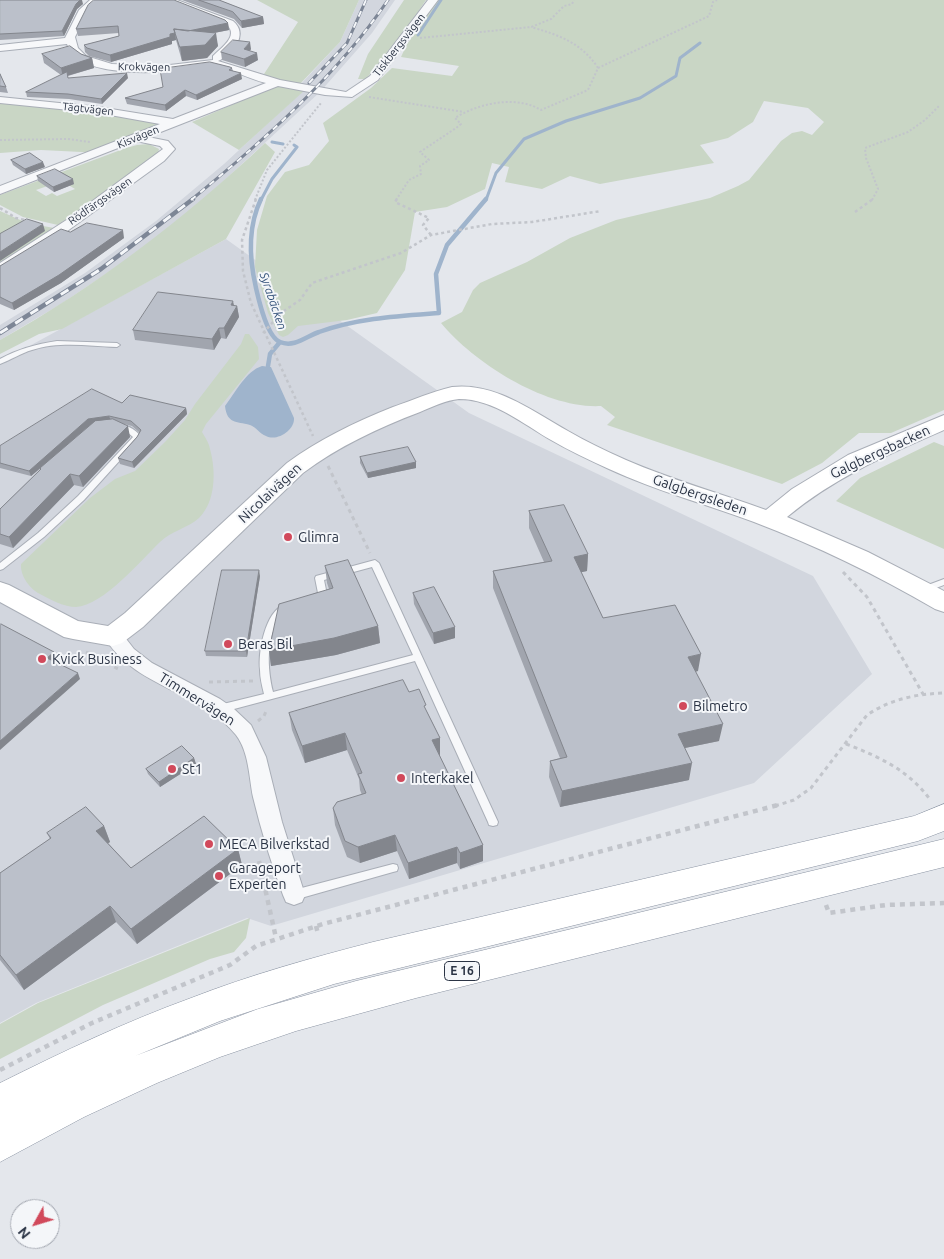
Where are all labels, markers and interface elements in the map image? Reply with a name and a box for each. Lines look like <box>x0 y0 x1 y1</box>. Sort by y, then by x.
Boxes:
street label: Tiskbergsvägen <box>370 11 428 79</box>
street label: Krokvägen <box>118 60 170 74</box>
street label: Tägtvägen <box>62 100 114 118</box>
street label: Kisvägen <box>115 123 161 151</box>
street label: Rödfärgsvägen <box>66 174 134 228</box>
water label: Syrabäcken <box>256 270 290 332</box>
street label: Galgbergsbacken <box>828 422 932 482</box>
street label: Nicolaivägen <box>235 460 305 526</box>
street label: Galgbergsleden <box>651 471 749 519</box>
place label: Glimra <box>298 529 339 545</box>
marker: Glimra <box>282 531 294 543</box>
place label: Beras Bil <box>238 636 292 652</box>
marker: Beras Bil <box>222 638 234 650</box>
place label: Kvick Business <box>52 651 142 667</box>
marker: Kvick Business <box>36 653 48 665</box>
street label: Timmervägen <box>156 669 238 729</box>
place label: Bilmetro <box>693 698 748 714</box>
marker: Bilmetro <box>677 700 689 712</box>
place label: St1 <box>182 761 203 777</box>
marker: St1 <box>166 763 178 775</box>
place label: Interkakel <box>411 770 474 786</box>
marker: Interkakel <box>395 772 407 784</box>
place label: MECA Bilverkstad <box>219 836 330 852</box>
marker: MECA Bilverkstad <box>203 838 215 850</box>
place label: Garageport Experten <box>229 860 301 892</box>
marker: Garageport Experten <box>213 870 225 882</box>
road number: E 16 <box>444 961 480 980</box>
north arrow <box>10 1199 60 1249</box>
text: N <box>15 1224 34 1242</box>

